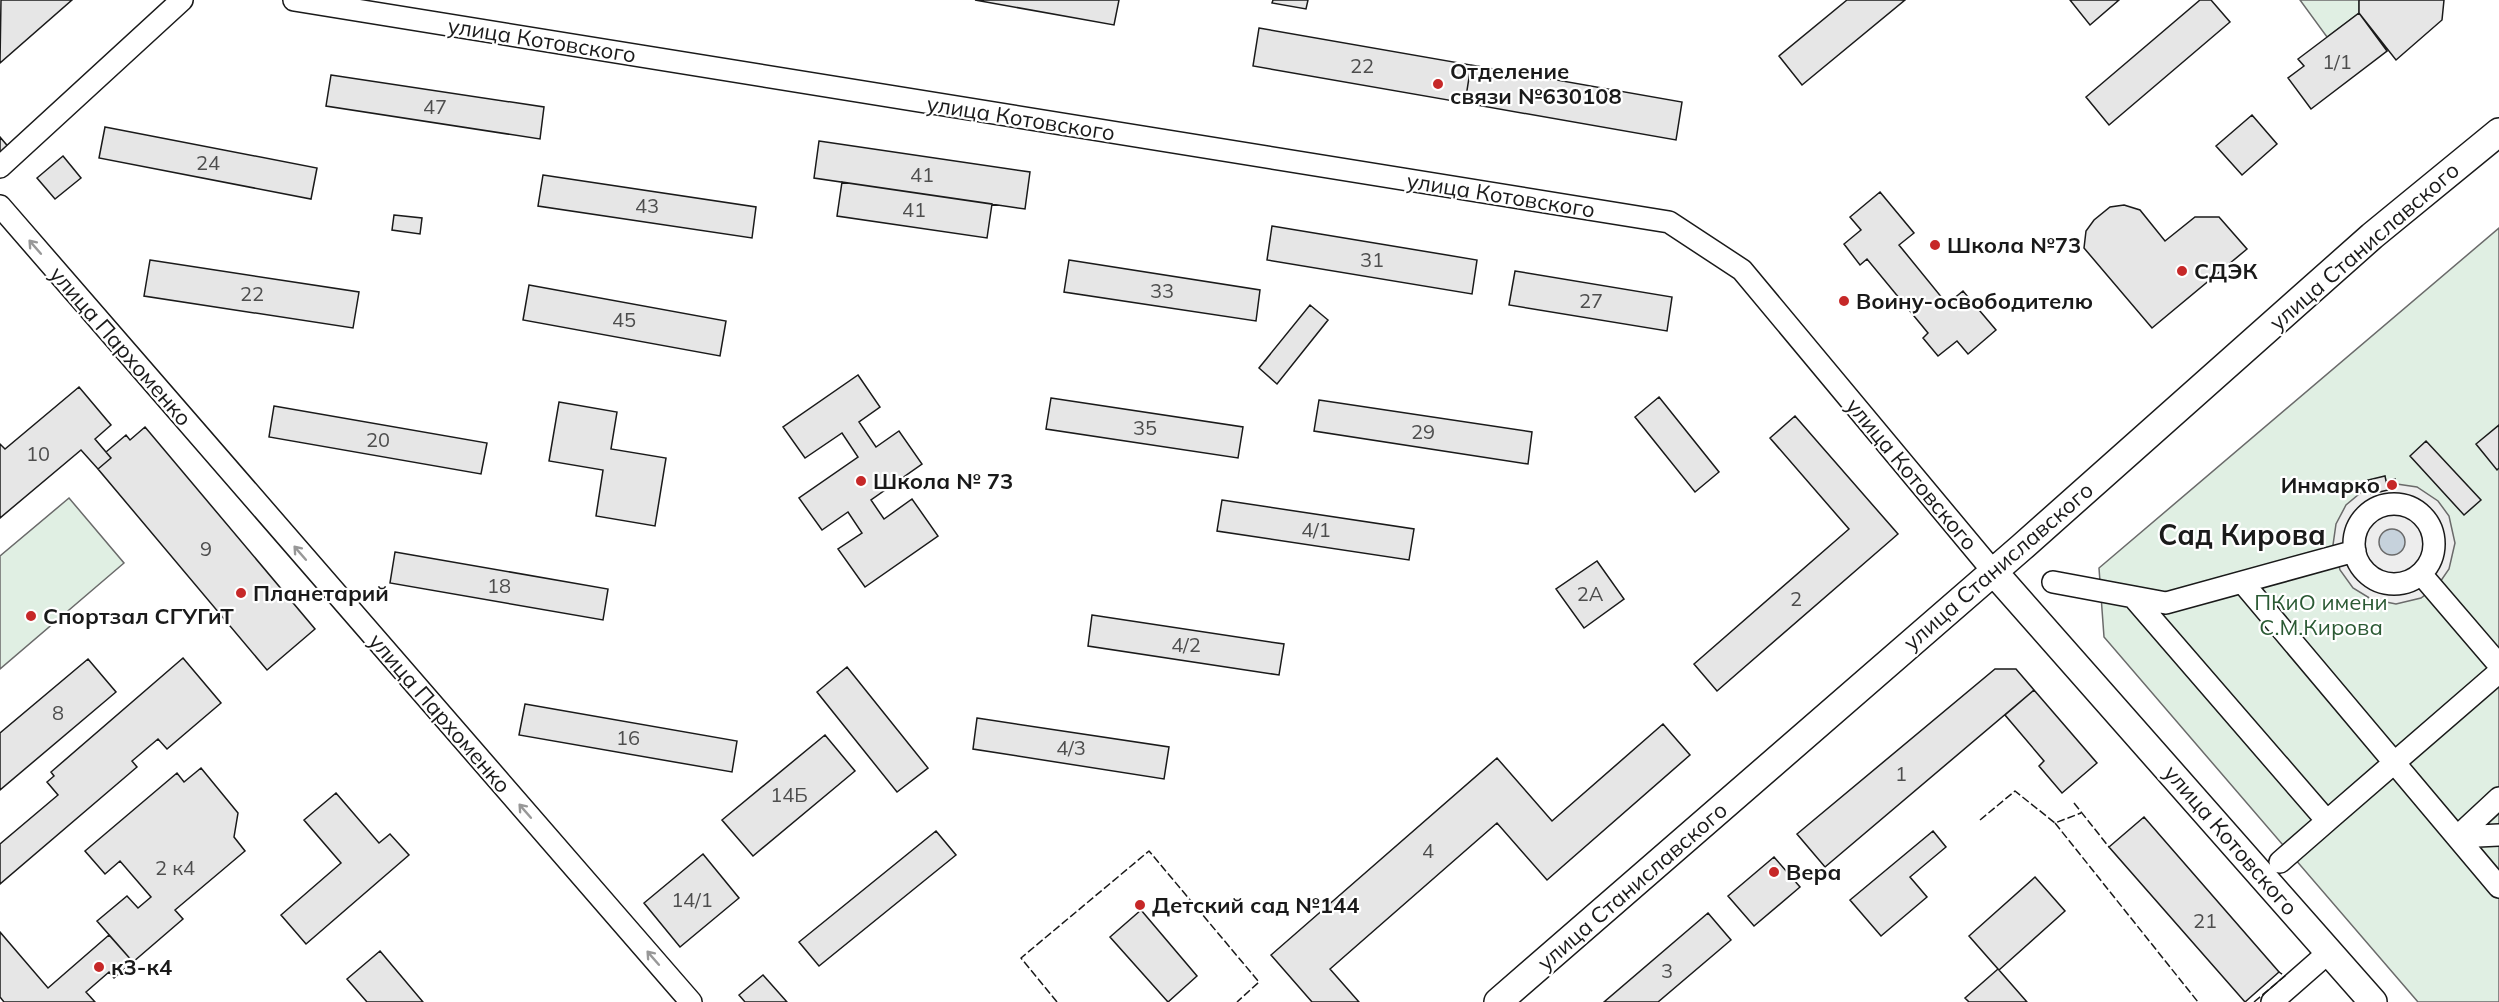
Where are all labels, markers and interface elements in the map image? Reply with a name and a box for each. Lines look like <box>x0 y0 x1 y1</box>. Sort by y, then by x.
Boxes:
street label: улица Котовского <box>446 11 638 69</box>
house number: 1/1 <box>2322 49 2352 74</box>
house number: 22 <box>1350 53 1374 78</box>
place label: Отделение связи №630108 <box>1450 57 1622 110</box>
marker: Отделение связи №630108 <box>1431 77 1445 91</box>
street label: улица Котовского <box>925 89 1117 147</box>
house number: 47 <box>423 94 447 119</box>
house number: 24 <box>196 150 220 175</box>
street label: улица Станиславского <box>2263 156 2465 336</box>
house number: 41 <box>910 162 934 187</box>
street label: улица Котовского <box>1405 166 1597 224</box>
house number: 43 <box>635 193 659 218</box>
house number: 41 <box>902 197 926 222</box>
place label: Школа №73 <box>1947 231 2081 259</box>
marker: Школа №73 <box>1928 238 1942 252</box>
one-way arrow <box>28 240 42 255</box>
house number: 31 <box>1360 247 1384 272</box>
place label: СДЭК <box>2194 257 2258 285</box>
street label: улица Пархоменко <box>44 260 198 432</box>
marker: СДЭК <box>2175 264 2189 278</box>
house number: 33 <box>1150 278 1174 303</box>
house number: 22 <box>240 281 264 306</box>
place label: Воину-освободителю <box>1856 287 2093 315</box>
house number: 27 <box>1579 288 1603 313</box>
marker: Воину-освободителю <box>1837 294 1851 308</box>
house number: 45 <box>612 307 636 332</box>
street label: улица Котовского <box>1840 392 1984 556</box>
house number: 35 <box>1133 415 1157 440</box>
house number: 29 <box>1411 419 1435 444</box>
house number: 20 <box>366 427 390 452</box>
house number: 10 <box>26 441 50 466</box>
place label: Школа № 73 <box>873 467 1013 495</box>
place label: Инмарко <box>2281 471 2380 499</box>
marker: Школа № 73 <box>854 474 868 488</box>
street label: улица Станиславского <box>1897 476 2099 656</box>
marker: Инмарко <box>2385 478 2399 492</box>
house number: 4/1 <box>1301 517 1331 542</box>
district label: Сад Кирова <box>2158 517 2326 552</box>
house number: 9 <box>200 536 212 561</box>
one-way arrow <box>294 545 307 561</box>
house number: 18 <box>487 573 511 598</box>
place label: Планетарий <box>253 579 389 607</box>
house number: 2А <box>1577 581 1604 606</box>
marker: Планетарий <box>234 586 248 600</box>
house number: 2 <box>1790 586 1802 611</box>
park label: ПКиО имени С.М.Кирова <box>2254 588 2388 641</box>
place label: Спортзал СГУГиТ <box>43 602 234 630</box>
marker: Спортзал СГУГиТ <box>24 609 38 623</box>
street label: улица Пархоменко <box>363 627 517 799</box>
house number: 4/2 <box>1171 632 1201 657</box>
house number: 8 <box>52 700 64 725</box>
house number: 16 <box>616 725 640 750</box>
house number: 4/3 <box>1056 735 1086 760</box>
street label: улица Котовского <box>2158 759 2304 921</box>
house number: 1 <box>1895 761 1907 786</box>
house number: 14Б <box>770 782 808 807</box>
street label: улица Станиславского <box>1531 796 1733 976</box>
one-way arrow <box>518 803 531 819</box>
house number: 4 <box>1422 838 1434 863</box>
house number: 2 к4 <box>155 855 195 880</box>
place label: Вера <box>1786 858 1841 886</box>
marker: Вера <box>1767 865 1781 879</box>
house number: 14/1 <box>671 887 713 912</box>
place label: Детский сад №144 <box>1152 891 1359 919</box>
marker: Детский сад №144 <box>1133 898 1147 912</box>
house number: 21 <box>2193 908 2217 933</box>
one-way arrow <box>646 951 660 966</box>
place label: к3-к4 <box>111 953 172 981</box>
house number: 3 <box>1661 958 1673 983</box>
marker: к3-к4 <box>92 960 106 974</box>

